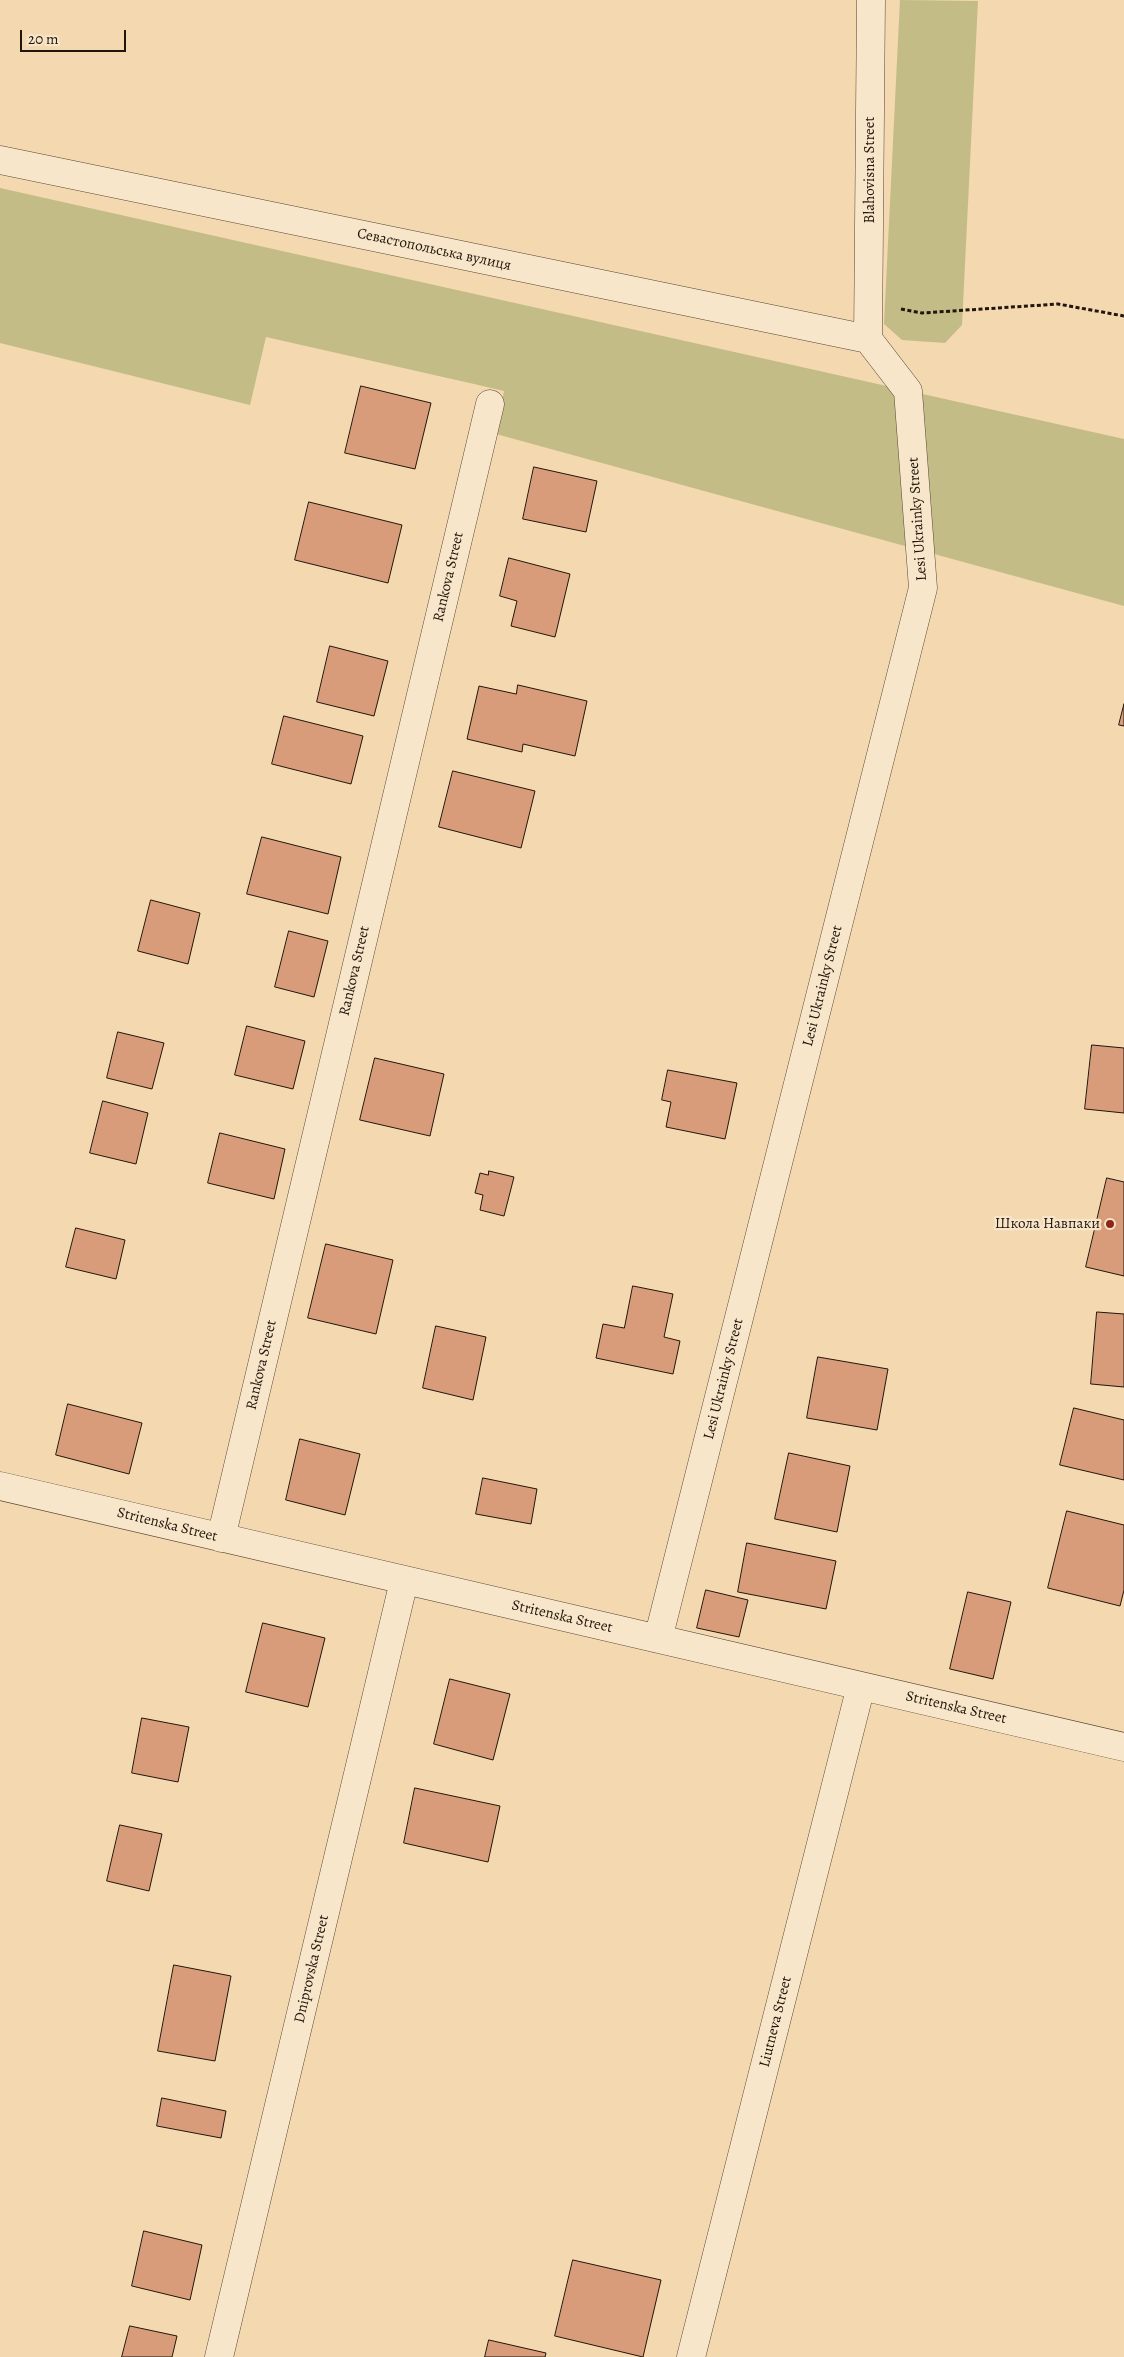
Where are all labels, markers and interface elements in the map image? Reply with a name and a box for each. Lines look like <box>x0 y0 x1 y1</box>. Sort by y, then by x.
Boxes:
scale bar <box>22 20 129 52</box>
text: 20 m <box>28 29 59 49</box>
street label: Blahovisna Street <box>861 117 879 223</box>
street label: Севастопольська вулиця <box>355 225 513 275</box>
street label: Lesi Ukrainky Street <box>905 456 931 582</box>
street label: Rankova Street <box>430 530 468 624</box>
street label: Rankova Street <box>336 924 374 1018</box>
street label: Lesi Ukrainky Street <box>799 924 847 1048</box>
place label: Школа Навпаки <box>995 1215 1100 1233</box>
marker: Школа Навпаки <box>1104 1218 1116 1230</box>
street label: Lesi Ukrainky Street <box>700 1317 748 1441</box>
street label: Rankova Street <box>243 1318 281 1412</box>
street label: Stritenska Street <box>115 1504 219 1546</box>
street label: Stritenska Street <box>510 1597 614 1637</box>
street label: Stritenska Street <box>904 1688 1008 1728</box>
street label: Dniprovska Street <box>291 1913 333 2025</box>
street label: Liutneva Street <box>756 1975 796 2069</box>

